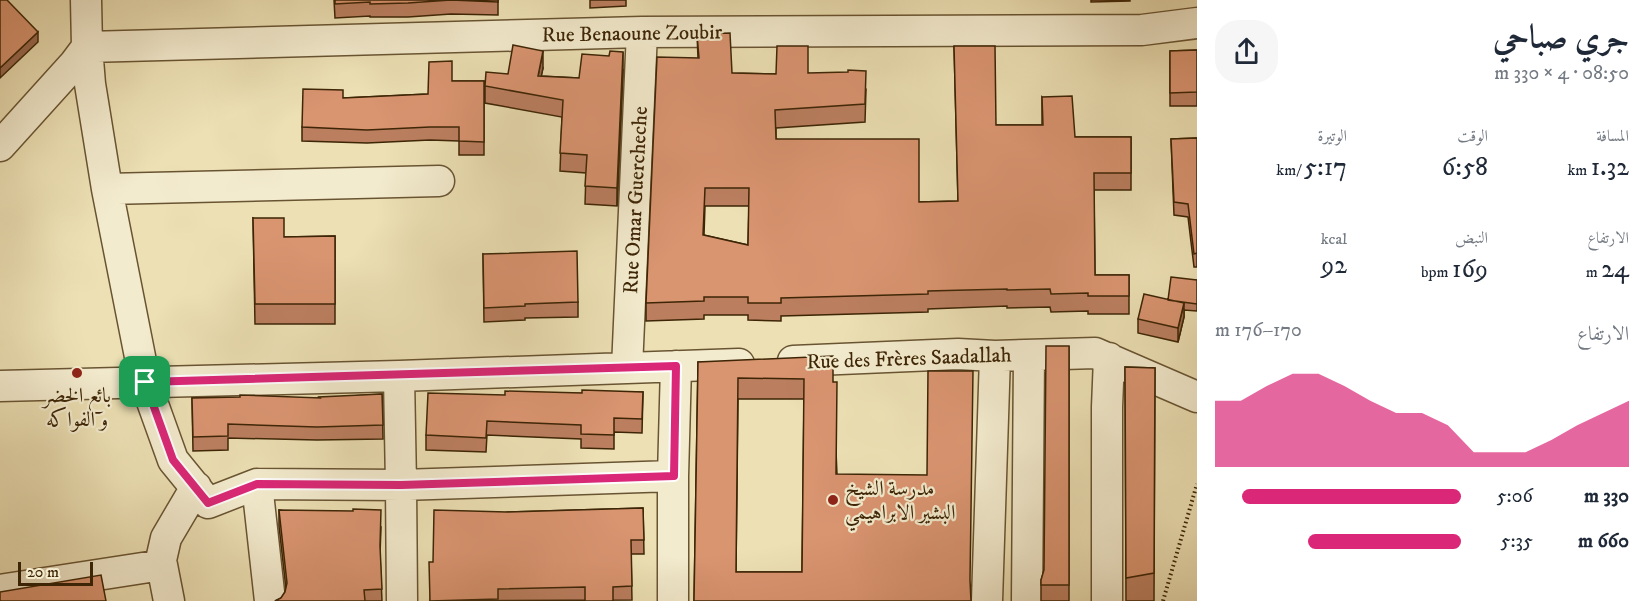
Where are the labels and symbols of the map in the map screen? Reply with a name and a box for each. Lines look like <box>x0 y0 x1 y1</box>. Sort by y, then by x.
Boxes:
street label: Rue Benaoune Zoubir <box>542 19 723 49</box>
street label: Rue Omar Guercheche <box>618 105 654 295</box>
street label: Rue des Frères Saadallah <box>806 342 1012 376</box>
pin <box>119 356 170 407</box>
marker: بائع الخضر و الفواكه <box>70 366 84 380</box>
place label: بائع الخضر و الفواكه <box>41 383 111 433</box>
place label: مدرسة الشيخ البشير الابراهيمي <box>845 476 956 532</box>
marker: مدرسة الشيخ البشير الابراهيمي <box>826 493 840 507</box>
scale bar <box>18 559 93 586</box>

